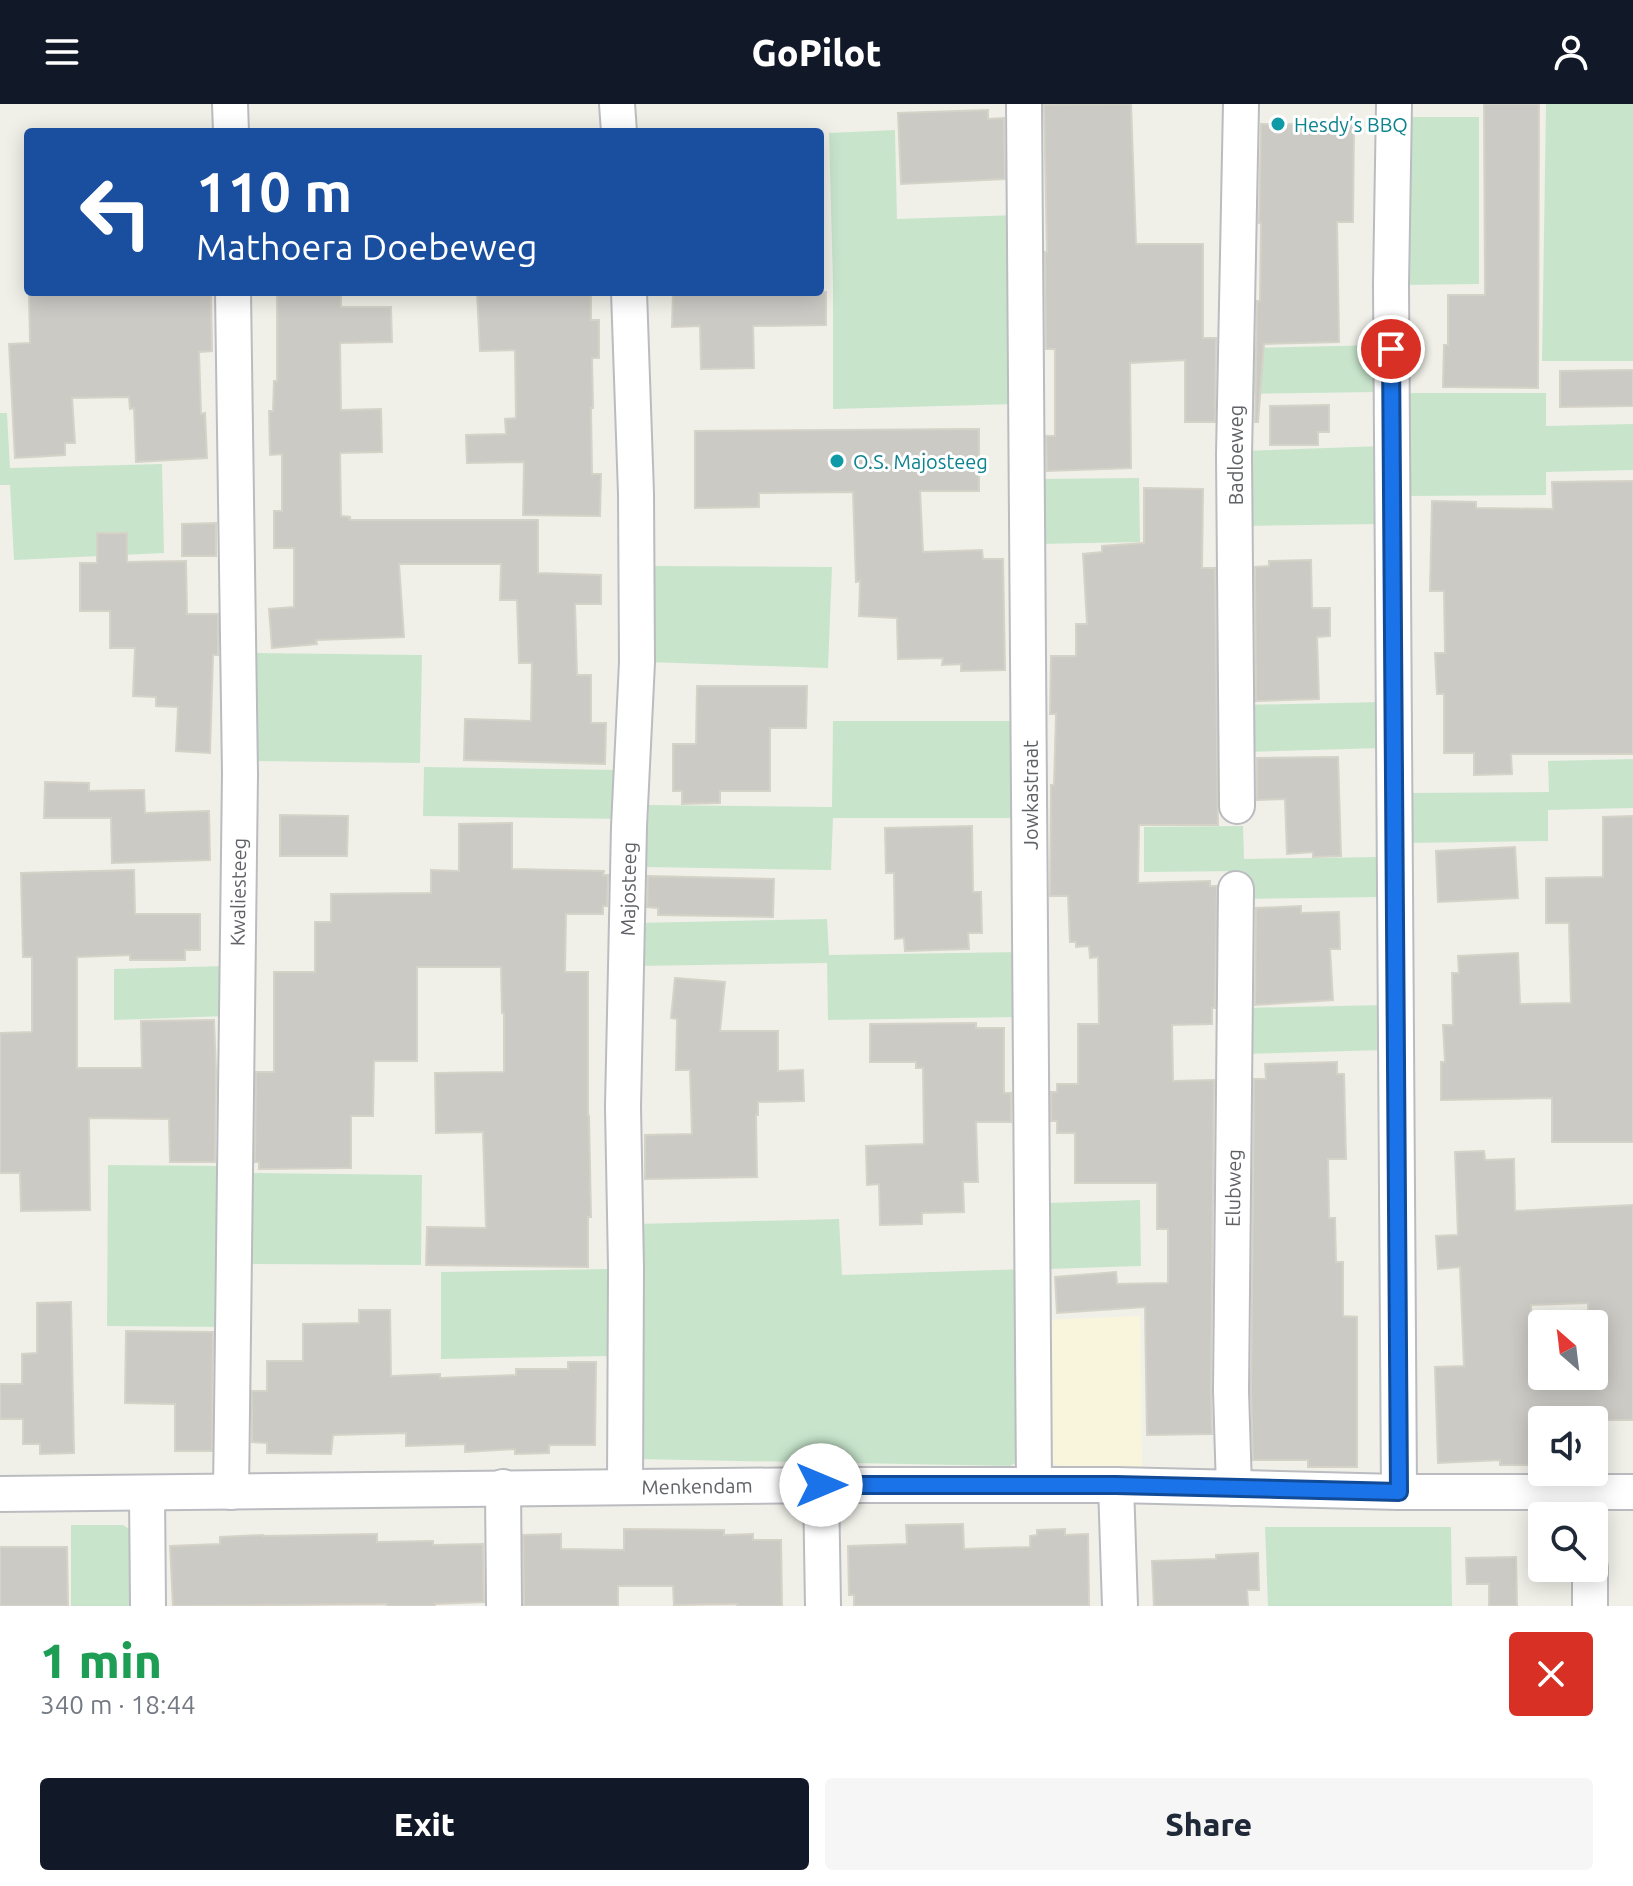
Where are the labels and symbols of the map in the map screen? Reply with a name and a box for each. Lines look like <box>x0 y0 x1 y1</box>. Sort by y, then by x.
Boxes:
place label: Hesdy’s BBQ <box>1294 113 1408 136</box>
marker: Hesdy’s BBQ <box>1269 115 1287 133</box>
pin <box>1357 315 1425 383</box>
street label: Badloeweg <box>1224 405 1247 505</box>
place label: O.S. Majosteeg <box>853 450 988 473</box>
marker: O.S. Majosteeg <box>828 452 846 470</box>
street label: Jowkastraat <box>1019 740 1042 850</box>
street label: Kwaliesteeg <box>226 838 250 946</box>
street label: Majosteeg <box>616 842 640 936</box>
street label: Elubweg <box>1221 1149 1245 1227</box>
north arrow <box>1528 1310 1608 1390</box>
position arrow <box>779 1443 863 1527</box>
street label: Menkendam <box>641 1474 753 1498</box>

